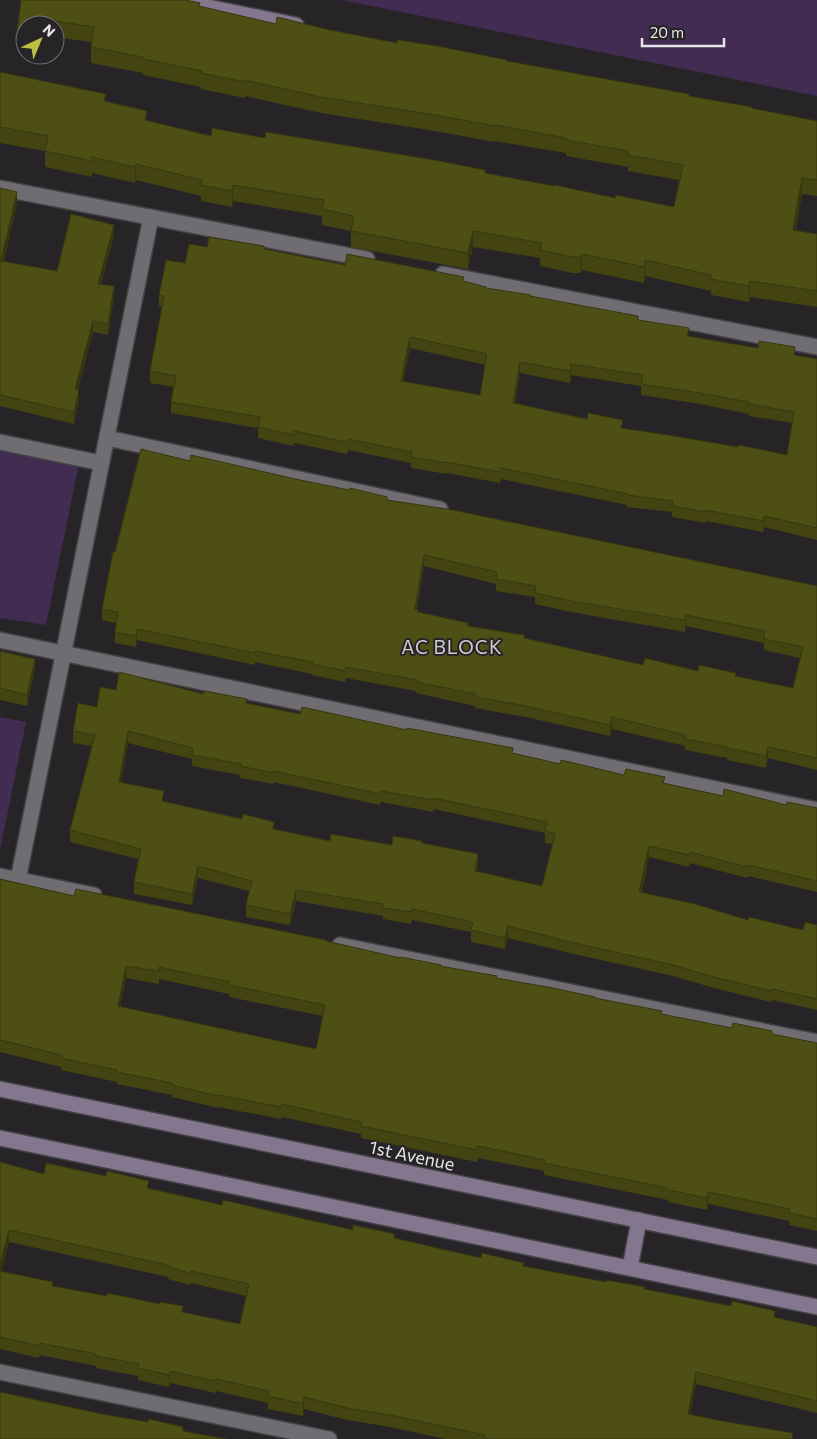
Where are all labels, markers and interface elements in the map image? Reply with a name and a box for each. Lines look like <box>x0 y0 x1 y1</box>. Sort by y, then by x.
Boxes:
north arrow <box>15 15 65 65</box>
scale bar <box>642 15 724 47</box>
text: N <box>40 21 59 40</box>
text: 20 m <box>650 23 684 41</box>
district label: AC BLOCK <box>401 635 503 658</box>
street label: 1st Avenue <box>367 1135 457 1175</box>

